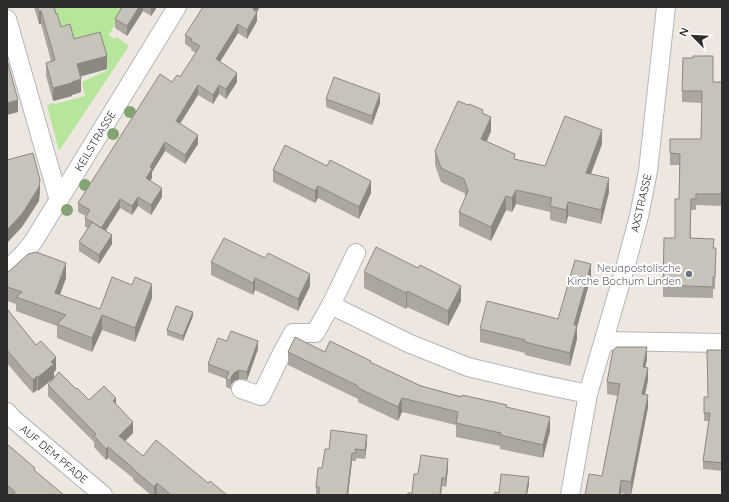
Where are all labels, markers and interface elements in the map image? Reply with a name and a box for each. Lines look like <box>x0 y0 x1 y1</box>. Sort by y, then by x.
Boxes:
north arrow <box>673 16 713 56</box>
text: N <box>676 25 692 38</box>
street label: KEILSTRASSE <box>71 108 119 174</box>
street label: AXSTRASSE <box>627 172 655 234</box>
place label: Neuapostolische Kirche Bochum Linden <box>567 261 681 288</box>
marker: Neuapostolische Kirche Bochum Linden <box>684 269 694 279</box>
street label: AUF DEM PFADE <box>17 422 91 486</box>

